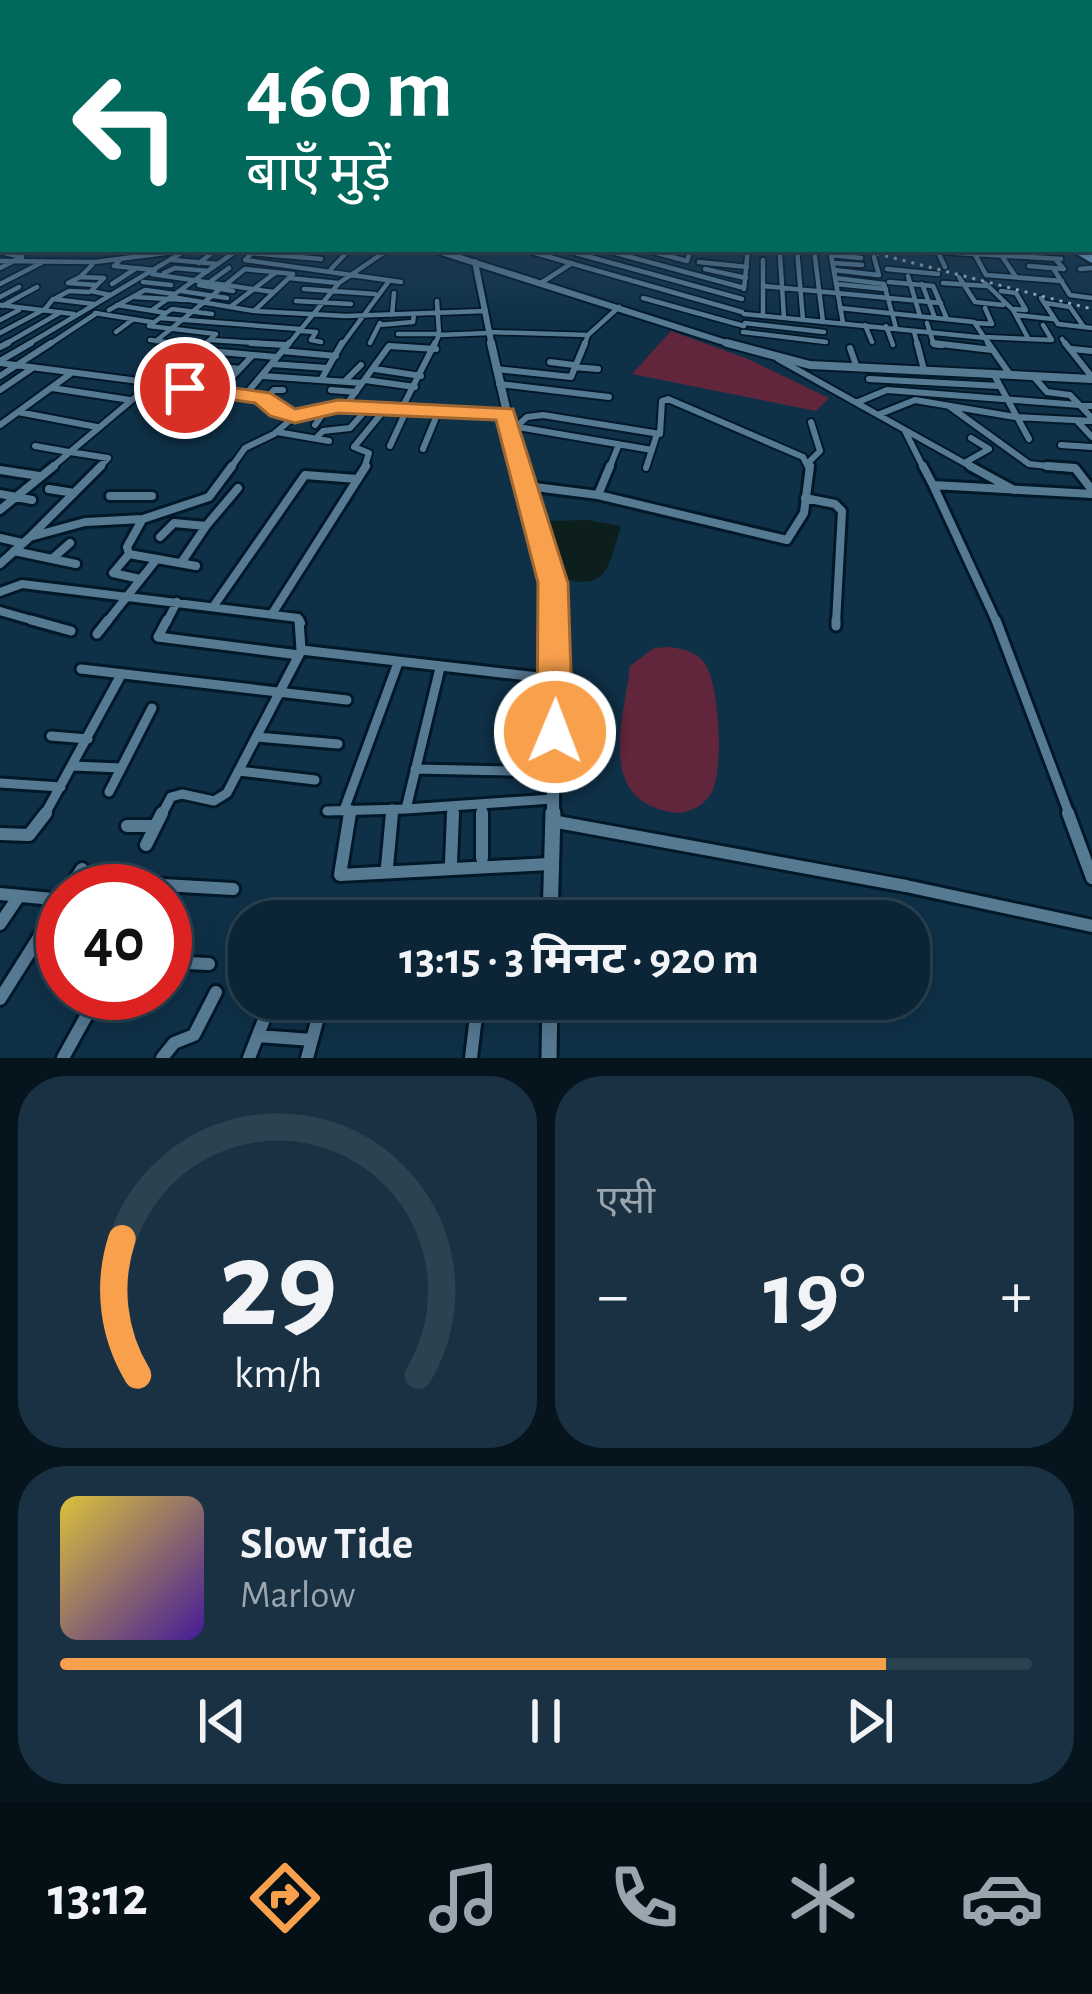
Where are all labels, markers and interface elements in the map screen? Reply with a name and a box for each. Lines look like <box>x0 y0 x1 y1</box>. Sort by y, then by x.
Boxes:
icon: left <box>48 48 204 204</box>
text: 460 m <box>246 49 453 133</box>
text: बाएँ मुड़ें <box>246 147 391 201</box>
pin <box>134 337 236 439</box>
icon: arrive <box>152 355 218 421</box>
position arrow <box>492 669 618 795</box>
speed limit sign: 40 <box>36 864 192 1020</box>
text: 13:15 · 3 मिनट · 920 m <box>399 937 759 982</box>
text: एसी <box>597 1182 655 1221</box>
text: 29 <box>218 1224 337 1349</box>
text: 19° <box>763 1251 866 1341</box>
text: − <box>597 1263 629 1329</box>
text: + <box>1000 1263 1032 1329</box>
text: km/h <box>233 1353 322 1396</box>
text: Slow Tide <box>240 1522 413 1567</box>
text: Marlow <box>240 1576 355 1615</box>
icon: previous <box>189 1688 255 1754</box>
icon: pause <box>513 1688 579 1754</box>
icon: next <box>837 1688 903 1754</box>
icon: directions <box>243 1856 327 1940</box>
icon: music <box>422 1856 506 1940</box>
icon: phone <box>602 1856 686 1940</box>
icon: climate <box>781 1856 865 1940</box>
icon: car <box>960 1856 1044 1940</box>
text: 13:12 <box>48 1871 148 1925</box>

